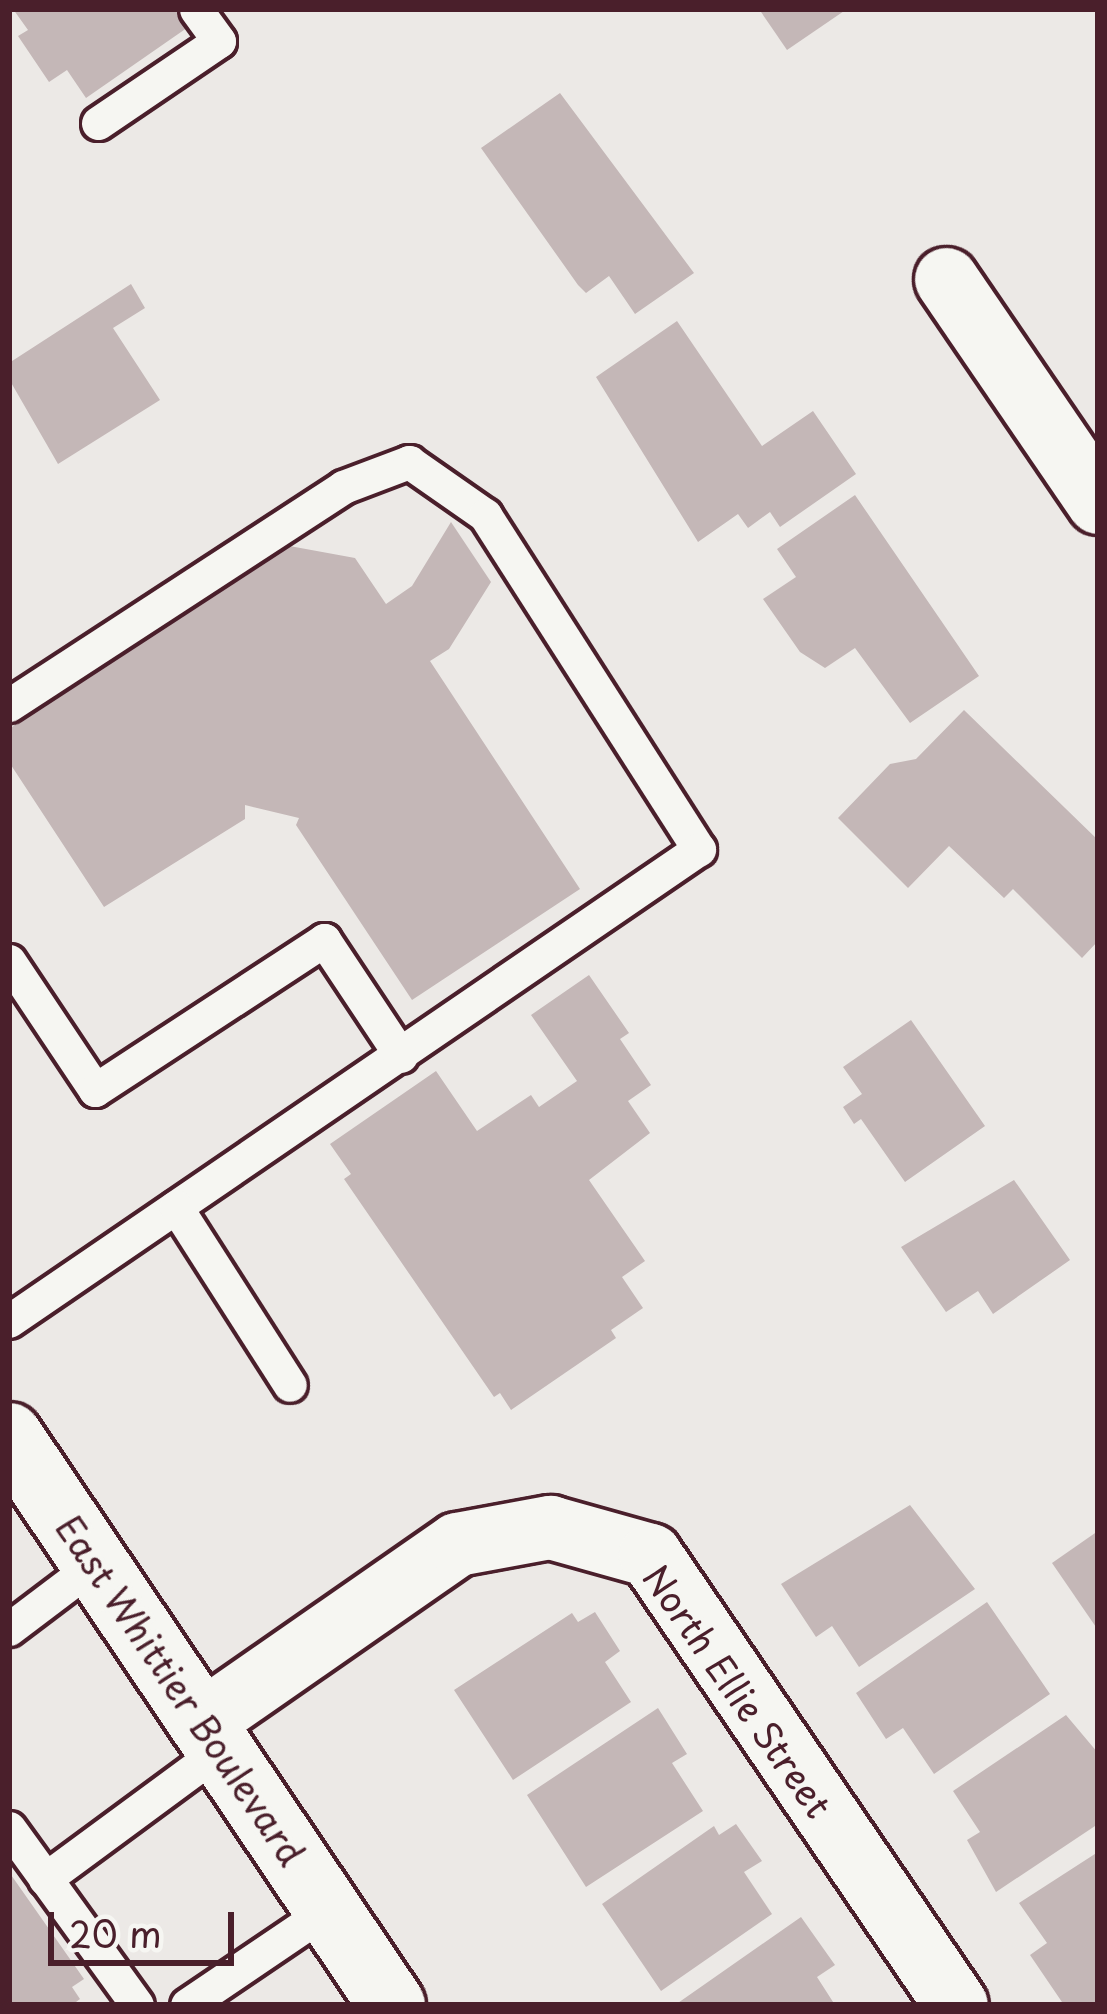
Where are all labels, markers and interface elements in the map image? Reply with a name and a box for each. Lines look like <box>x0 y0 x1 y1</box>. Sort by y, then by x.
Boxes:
street label: East Whittier Boulevard <box>48 1508 314 1872</box>
street label: North Ellie Street <box>633 1554 843 1828</box>
scale bar <box>54 1888 240 1962</box>
text: 20 m <box>69 1906 162 1960</box>

